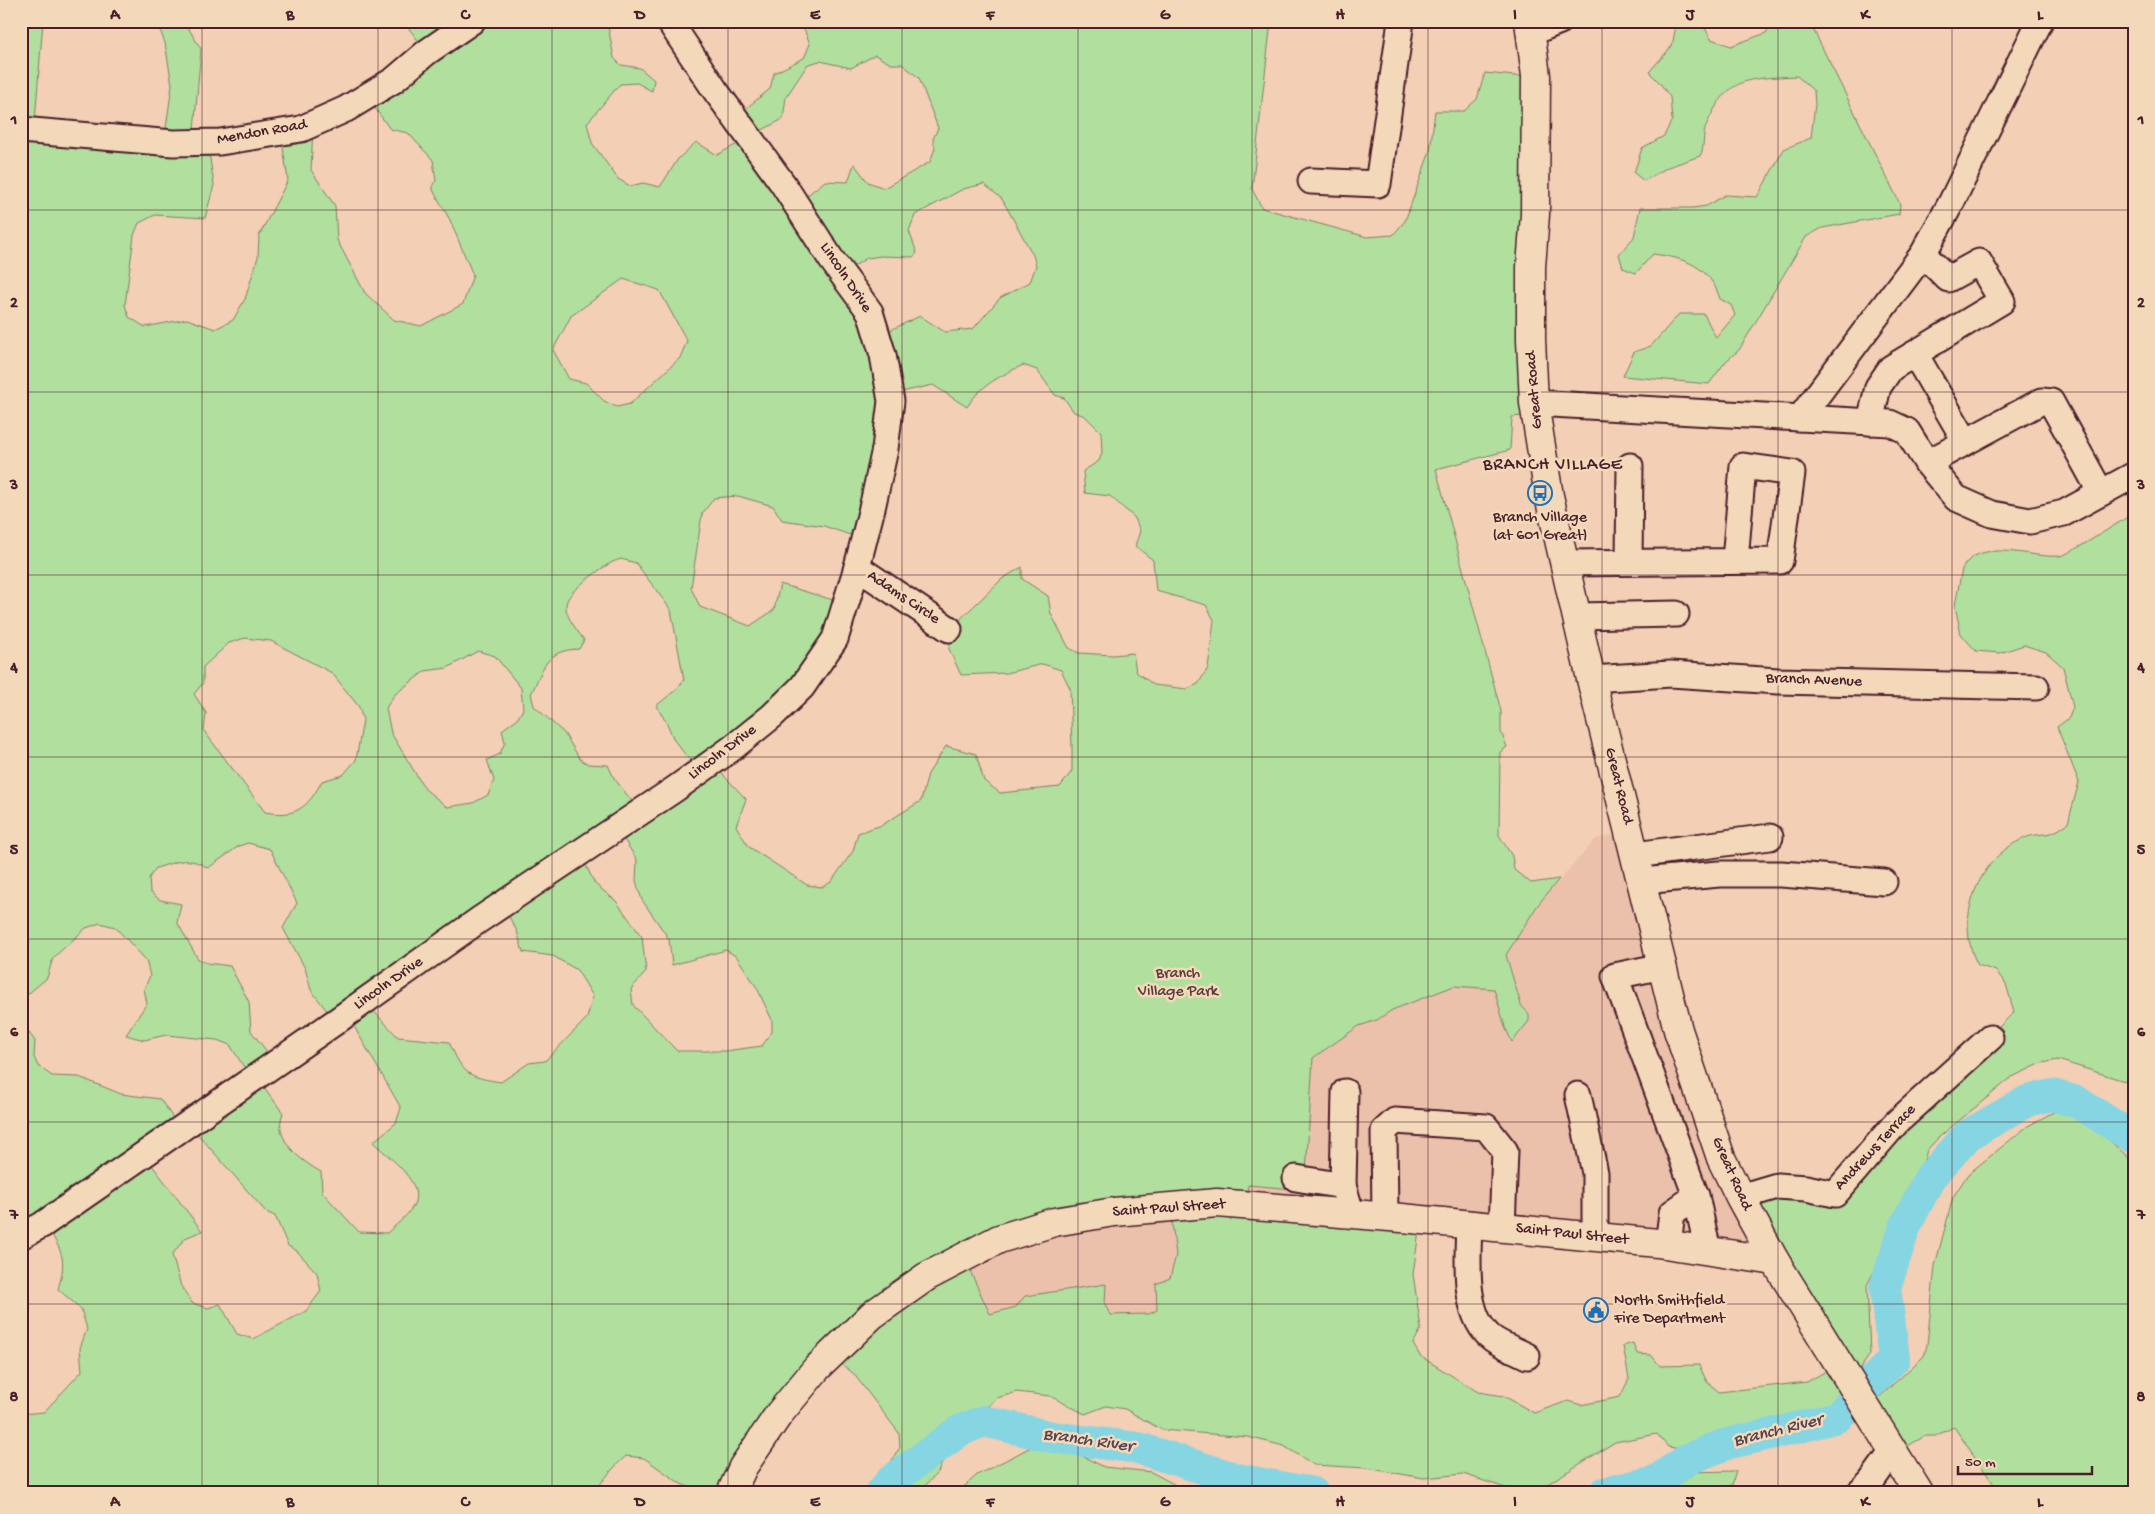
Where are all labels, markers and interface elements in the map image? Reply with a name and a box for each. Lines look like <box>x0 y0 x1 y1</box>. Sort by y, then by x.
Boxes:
text: A <box>109 7 121 26</box>
text: B <box>285 7 295 26</box>
text: C <box>460 7 471 26</box>
text: D <box>633 7 646 26</box>
text: E <box>810 7 821 26</box>
text: F <box>985 7 996 26</box>
text: G <box>1160 7 1171 26</box>
text: H <box>1335 7 1345 26</box>
text: I <box>1513 7 1517 26</box>
text: J <box>1685 7 1696 26</box>
text: K <box>1860 7 1872 26</box>
text: L <box>2037 7 2044 26</box>
text: 1 <box>10 112 17 131</box>
text: 1 <box>2137 112 2144 131</box>
street label: Mendon Road <box>216 115 310 150</box>
street label: Lincoln Drive <box>815 239 876 317</box>
text: 2 <box>10 295 18 314</box>
text: 2 <box>2137 295 2145 314</box>
street label: Great Road <box>1522 349 1548 430</box>
district label: BRANCH VILLAGE <box>1482 455 1623 476</box>
text: 3 <box>9 477 18 496</box>
text: 3 <box>2136 477 2145 496</box>
bus stop icon: Branch Village (at 601 Great) <box>1527 480 1553 506</box>
place label: Branch Village (at 601 Great) <box>1492 509 1588 546</box>
street label: Adams Circle <box>863 567 944 630</box>
text: 4 <box>9 660 18 679</box>
text: 4 <box>2136 660 2145 679</box>
street label: Branch Avenue <box>1765 670 1863 692</box>
street label: Lincoln Drive <box>685 721 761 785</box>
street label: Great Road <box>1599 746 1637 828</box>
text: 5 <box>10 842 19 861</box>
text: 5 <box>2137 842 2146 861</box>
street label: Lincoln Drive <box>351 953 428 1015</box>
park label: Branch Village Park <box>1137 965 1220 1002</box>
text: 6 <box>10 1024 19 1043</box>
text: 6 <box>2137 1024 2146 1043</box>
street label: Andrews Terrace <box>1831 1100 1921 1195</box>
street label: Great Road <box>1706 1134 1756 1215</box>
street label: Saint Paul Street <box>1112 1195 1227 1222</box>
text: 7 <box>9 1207 19 1226</box>
text: 7 <box>2136 1207 2146 1226</box>
street label: Saint Paul Street <box>1515 1220 1631 1251</box>
place label: North Smithfield Fire Department <box>1613 1292 1726 1329</box>
public building icon: North Smithfield Fire Department <box>1583 1297 1609 1323</box>
text: 8 <box>10 1389 19 1408</box>
text: 8 <box>2137 1389 2146 1408</box>
water label: Branch River <box>1731 1409 1828 1452</box>
water label: Branch River <box>1041 1424 1138 1458</box>
scale bar <box>1958 1444 2091 1476</box>
text: 50 m <box>1965 1454 1996 1472</box>
text: A <box>109 1494 121 1513</box>
text: B <box>285 1494 295 1513</box>
text: C <box>460 1494 471 1513</box>
text: D <box>633 1494 646 1513</box>
text: E <box>810 1494 821 1513</box>
text: F <box>985 1494 996 1513</box>
text: G <box>1160 1494 1171 1513</box>
text: H <box>1335 1494 1345 1513</box>
text: I <box>1513 1494 1517 1513</box>
text: J <box>1685 1494 1696 1513</box>
text: K <box>1860 1494 1872 1513</box>
text: L <box>2037 1494 2044 1513</box>

